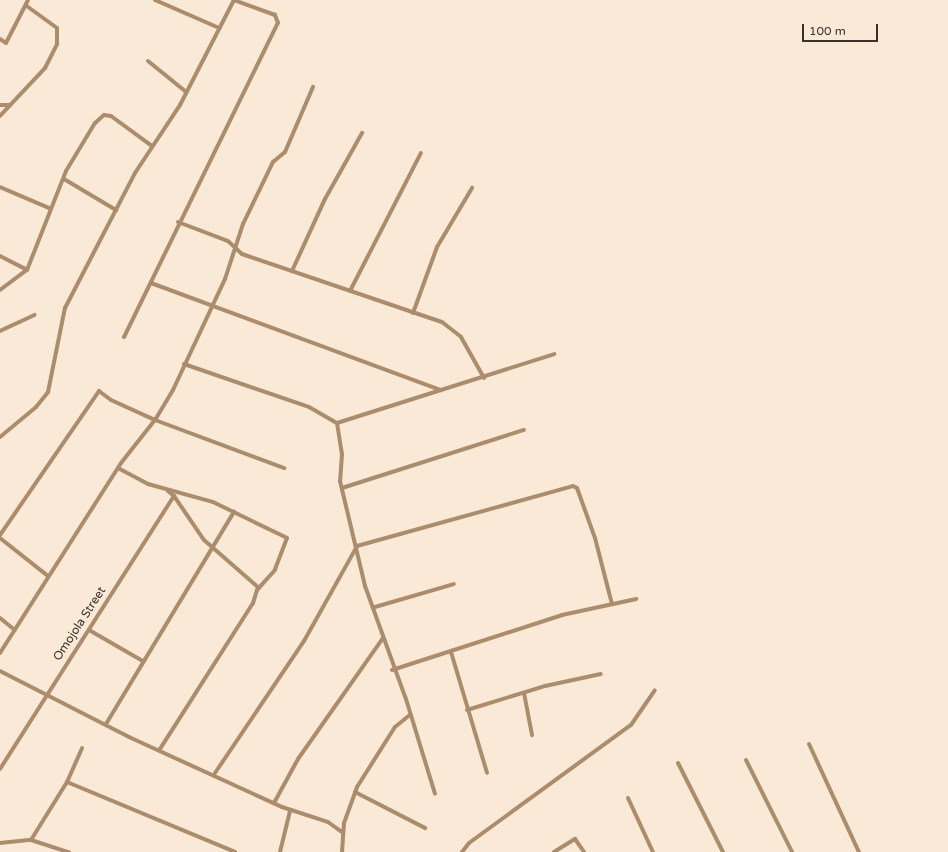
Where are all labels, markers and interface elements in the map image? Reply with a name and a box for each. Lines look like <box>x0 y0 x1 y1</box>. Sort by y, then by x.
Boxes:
scale bar <box>804 16 880 42</box>
text: 100 m <box>809 24 846 38</box>
street label: Omojola Street <box>51 584 109 664</box>

